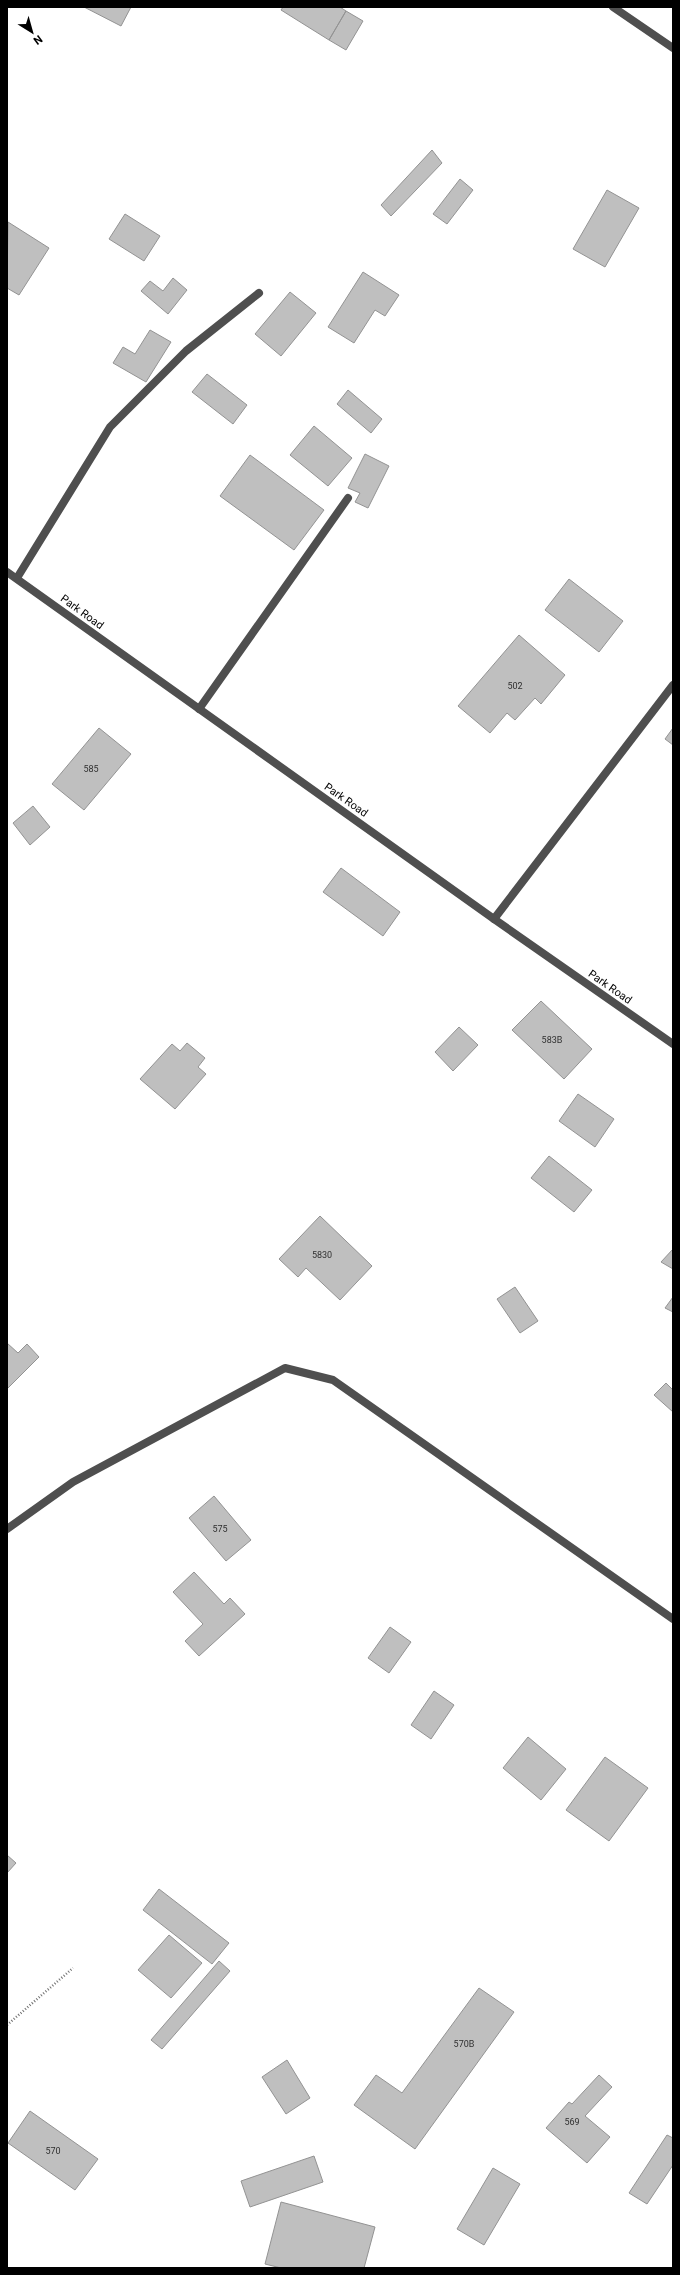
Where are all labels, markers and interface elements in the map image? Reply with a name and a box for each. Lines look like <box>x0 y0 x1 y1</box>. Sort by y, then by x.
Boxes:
north arrow <box>12 12 52 52</box>
text: N <box>31 32 45 47</box>
street label: Park Road <box>58 592 106 632</box>
house number: 502 <box>507 681 523 691</box>
house number: 585 <box>83 764 99 774</box>
street label: Park Road <box>322 780 370 820</box>
street label: Park Road <box>586 967 634 1007</box>
house number: 583B <box>542 1035 563 1045</box>
house number: 5830 <box>312 1250 332 1260</box>
house number: 575 <box>212 1524 228 1534</box>
house number: 570B <box>454 2039 475 2049</box>
house number: 569 <box>564 2117 580 2127</box>
house number: 570 <box>45 2146 61 2156</box>

